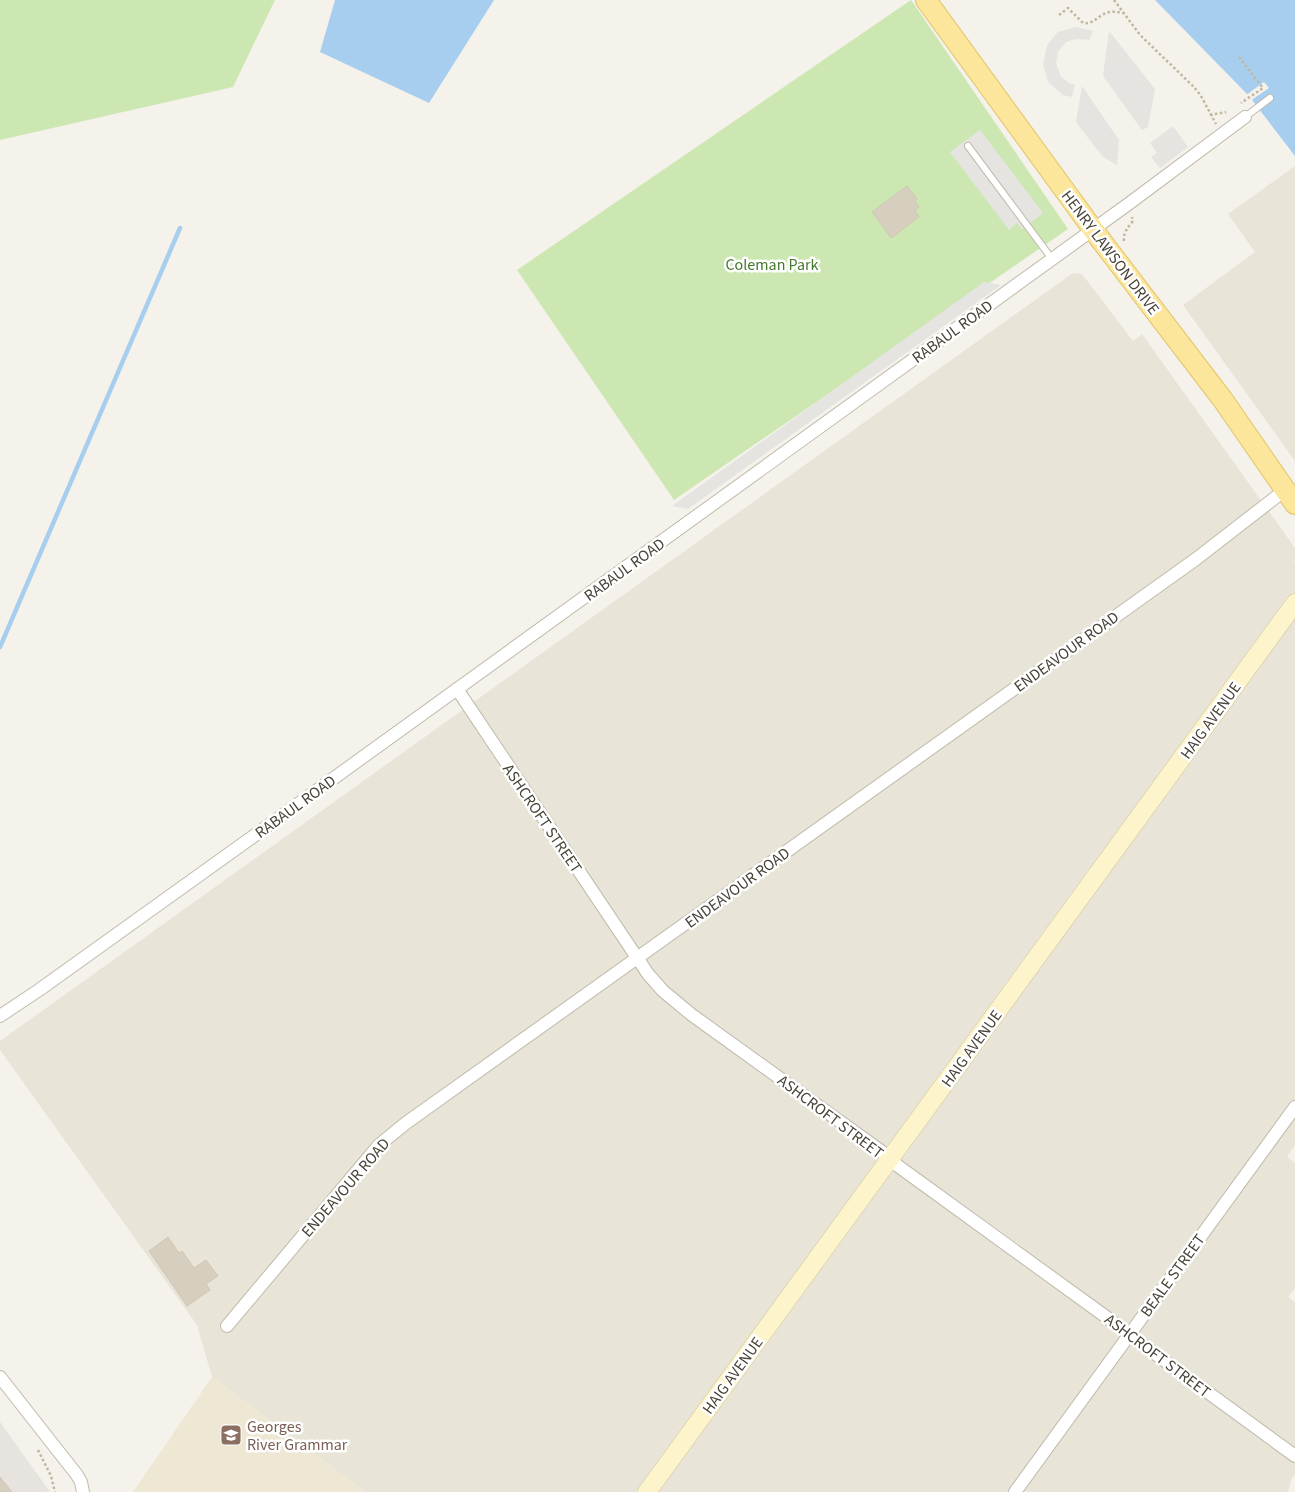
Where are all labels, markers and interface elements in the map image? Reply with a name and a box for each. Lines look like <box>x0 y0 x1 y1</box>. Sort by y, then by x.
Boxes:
street label: HENRY LAWSON DRIVE <box>1056 186 1164 319</box>
park label: Coleman Park <box>725 254 819 276</box>
street label: RABAUL ROAD <box>908 295 998 369</box>
street label: RABAUL ROAD <box>580 533 670 607</box>
street label: ENDEAVOUR ROAD <box>1010 606 1124 697</box>
street label: HAIG AVENUE <box>1175 677 1246 764</box>
street label: ASHCROFT STREET <box>497 760 587 878</box>
street label: RABAUL ROAD <box>251 770 341 844</box>
street label: ENDEAVOUR ROAD <box>681 842 795 933</box>
street label: HAIG AVENUE <box>936 1005 1007 1092</box>
street label: ASHCROFT STREET <box>773 1070 888 1164</box>
street label: ENDEAVOUR ROAD <box>296 1133 395 1242</box>
street label: BEALE STREET <box>1135 1229 1211 1321</box>
street label: ASHCROFT STREET <box>1100 1309 1215 1403</box>
street label: HAIG AVENUE <box>697 1332 768 1419</box>
place label: Georges River Grammar <box>247 1416 348 1456</box>
school or university icon: Georges River Grammar <box>219 1423 243 1447</box>

